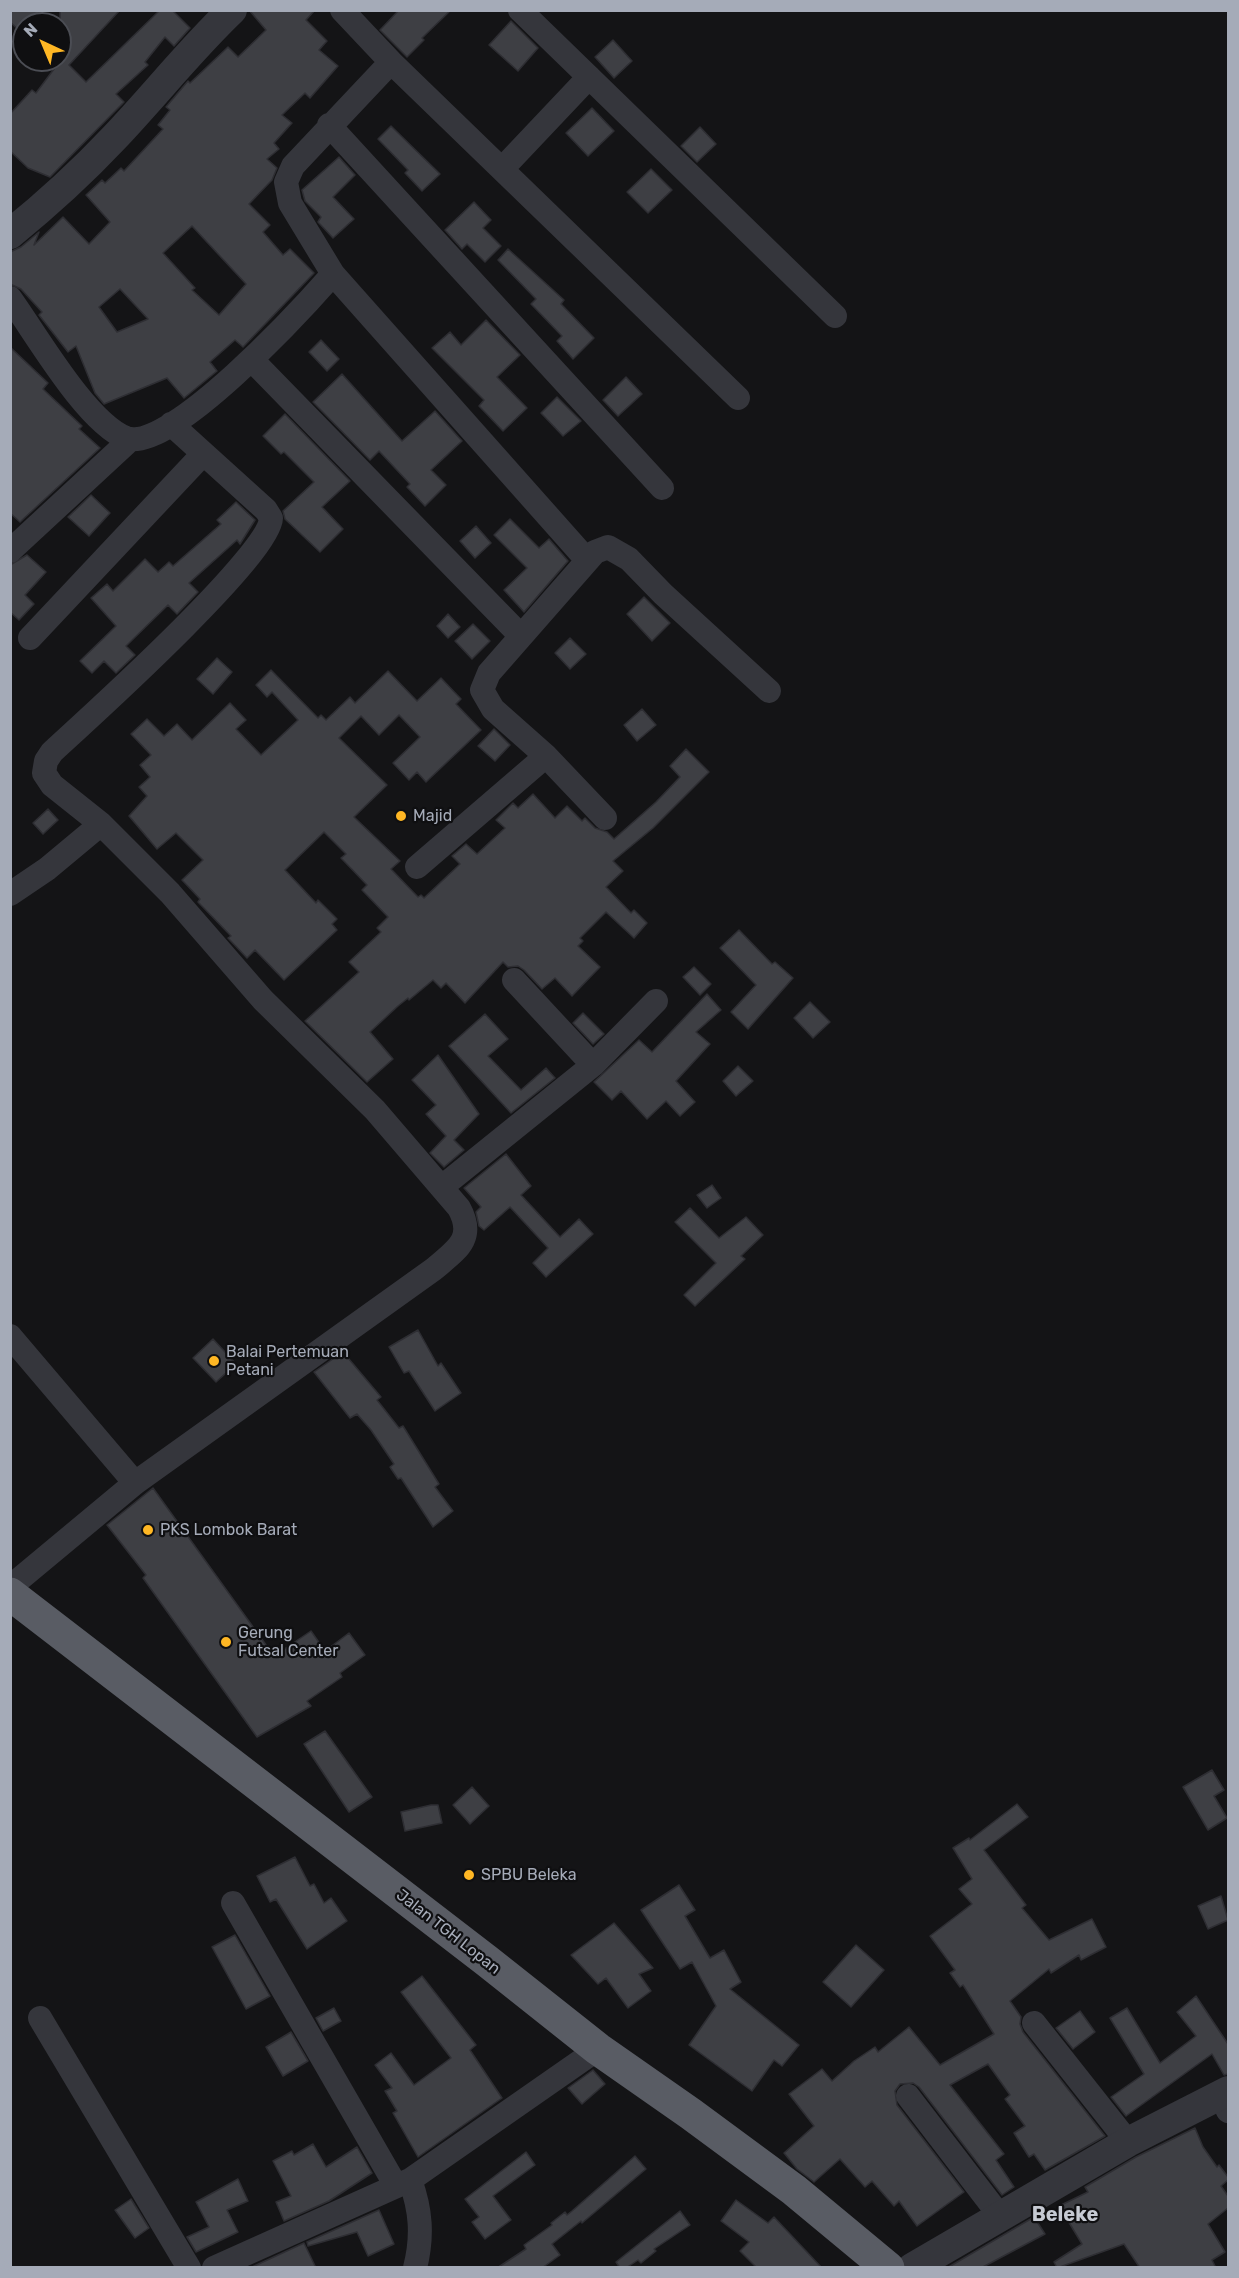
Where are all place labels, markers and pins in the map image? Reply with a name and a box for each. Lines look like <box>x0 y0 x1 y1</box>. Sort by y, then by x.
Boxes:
place label: Majid <box>413 806 452 826</box>
marker: Majid <box>394 809 408 823</box>
place label: Balai Pertemuan Petani <box>226 1342 349 1380</box>
marker: Balai Pertemuan Petani <box>207 1354 221 1368</box>
place label: PKS Lombok Barat <box>160 1520 297 1540</box>
marker: PKS Lombok Barat <box>141 1523 155 1537</box>
place label: Gerung Futsal Center <box>238 1623 338 1661</box>
marker: Gerung Futsal Center <box>219 1635 233 1649</box>
place label: SPBU Beleka <box>481 1865 576 1885</box>
marker: SPBU Beleka <box>462 1868 476 1882</box>

